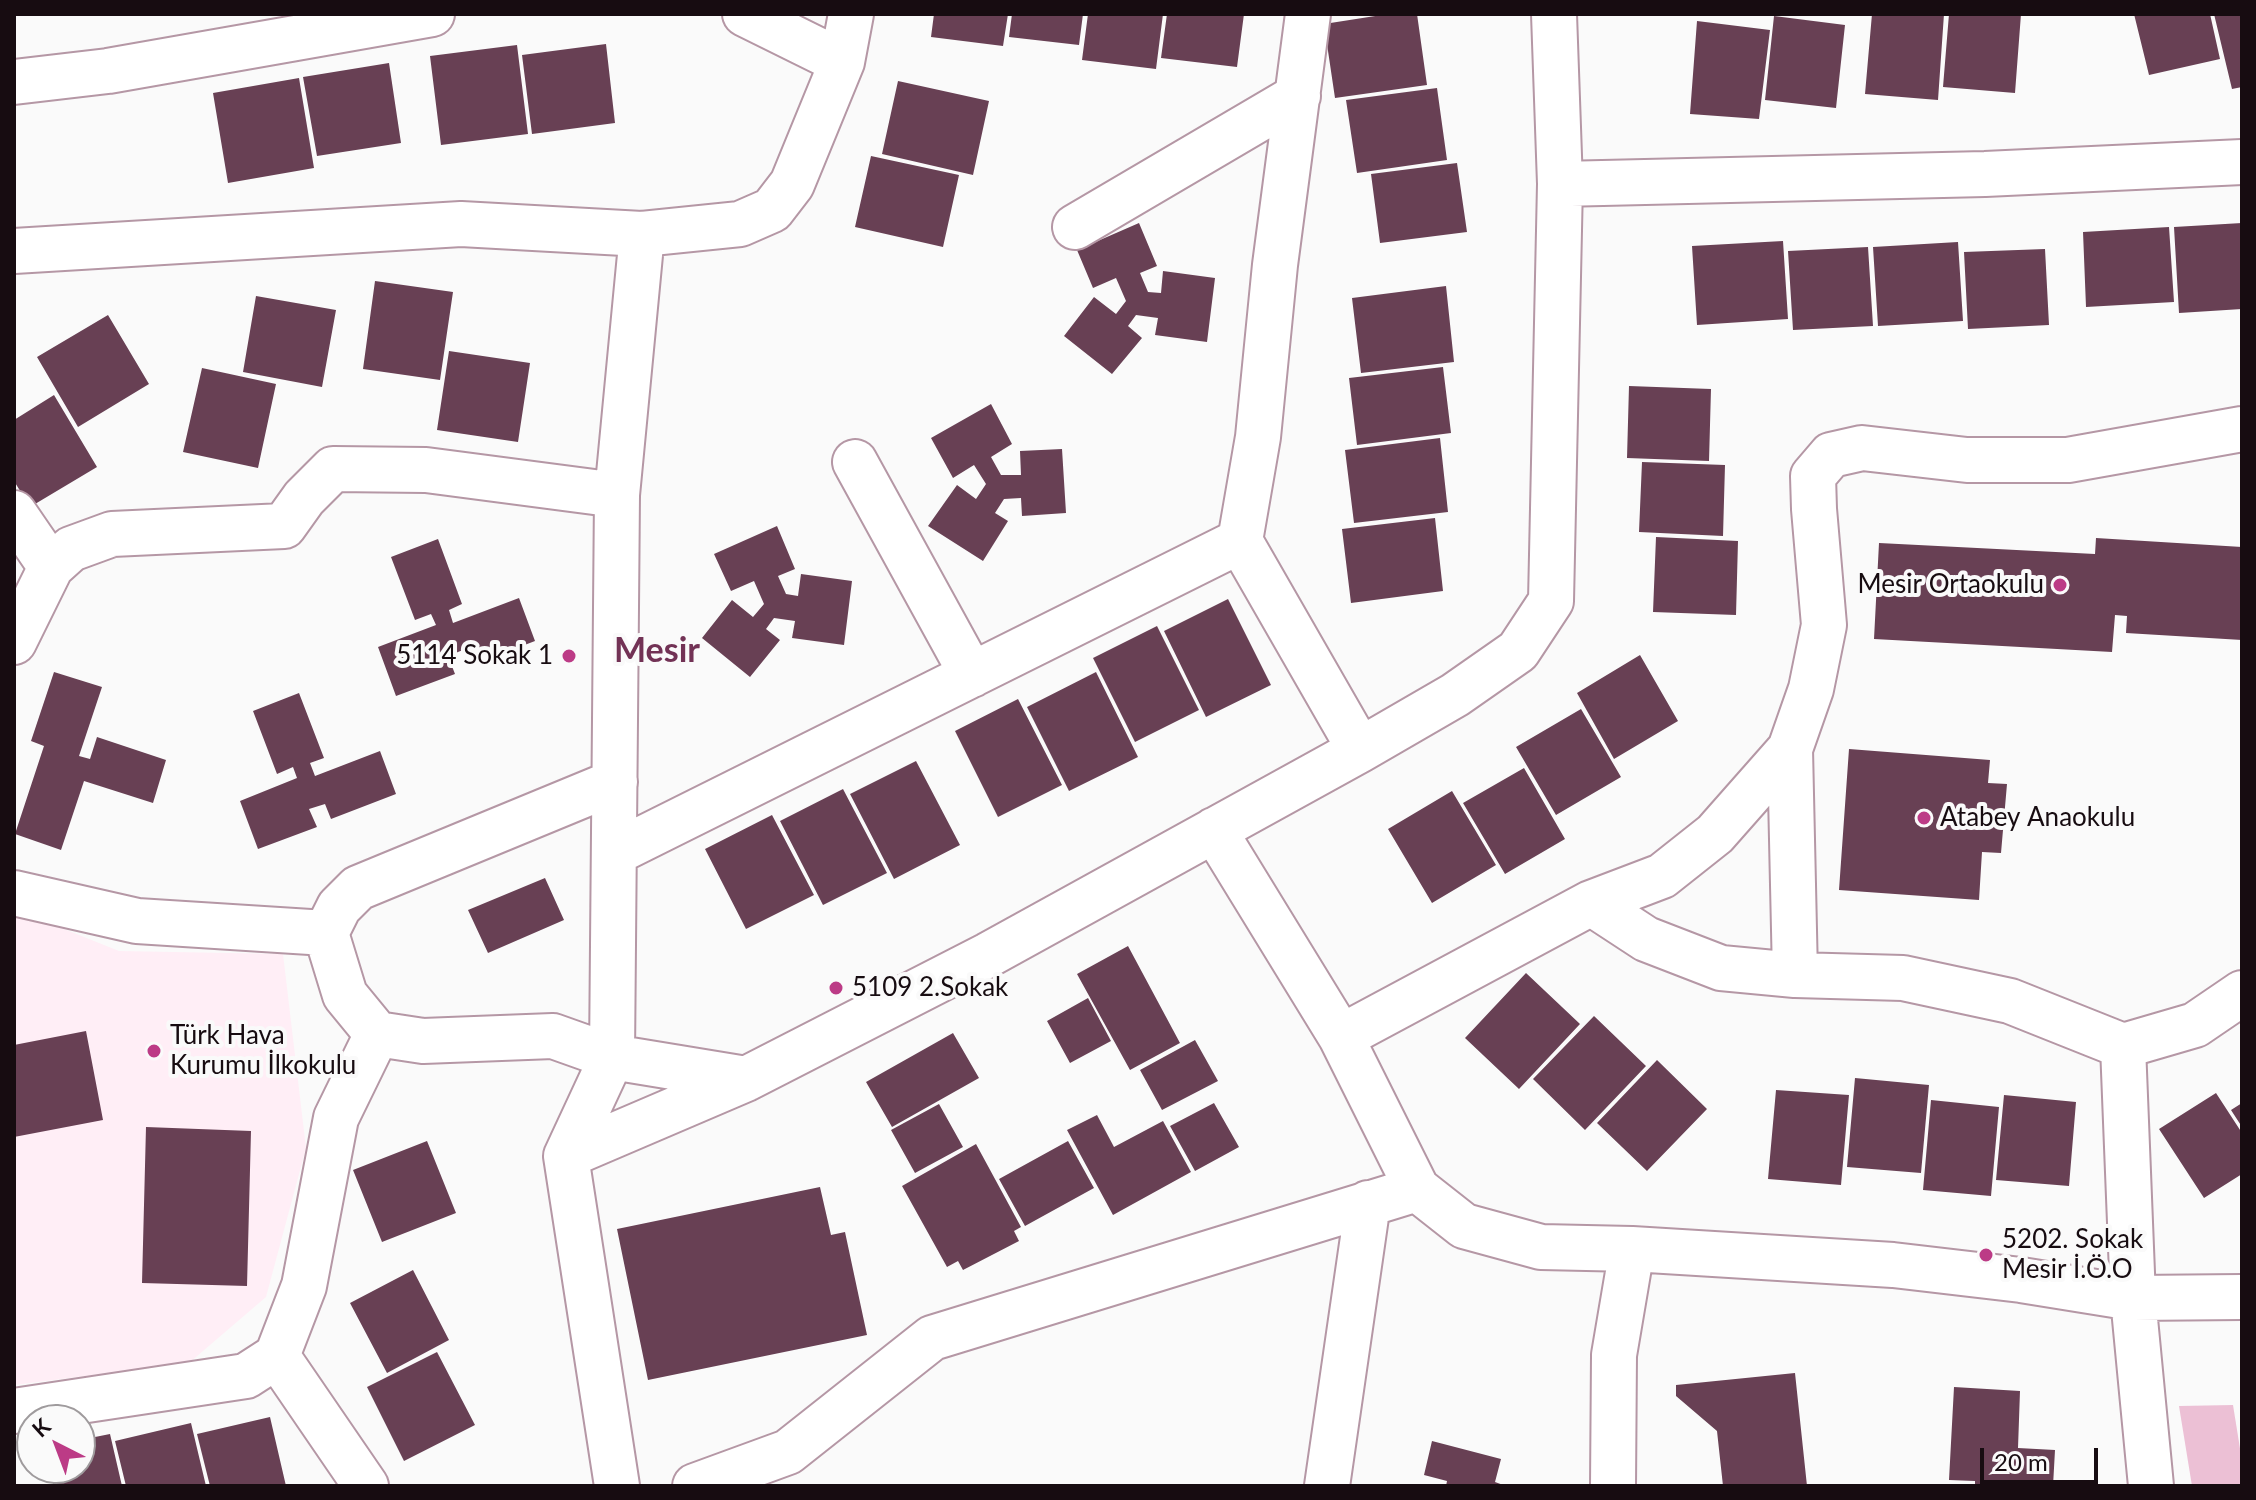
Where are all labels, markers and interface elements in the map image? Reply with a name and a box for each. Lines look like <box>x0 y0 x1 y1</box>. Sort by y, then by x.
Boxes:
place label: Mesir Ortaokulu <box>1858 569 2044 601</box>
marker: Mesir Ortaokulu <box>2051 576 2069 594</box>
district label: Mesir <box>614 631 700 671</box>
place label: 5114 Sokak 1 <box>396 640 553 672</box>
marker: 5114 Sokak 1 <box>560 647 578 665</box>
place label: Atabey Anaokulu <box>1940 802 2135 834</box>
marker: Atabey Anaokulu <box>1915 809 1933 827</box>
place label: 5109 2.Sokak <box>852 972 1008 1004</box>
marker: 5109 2.Sokak <box>827 979 845 997</box>
place label: Türk Hava Kurumu İlkokulu <box>170 1020 356 1082</box>
marker: Türk Hava Kurumu İlkokulu <box>145 1042 163 1060</box>
place label: 5202. Sokak Mesir İ.Ö.O <box>2002 1224 2143 1286</box>
marker: 5202. Sokak Mesir İ.Ö.O <box>1977 1246 1995 1264</box>
north arrow <box>16 1404 96 1484</box>
text: K <box>26 1412 56 1442</box>
scale bar <box>1984 1432 2102 1482</box>
text: 20 m <box>1994 1447 2048 1476</box>

